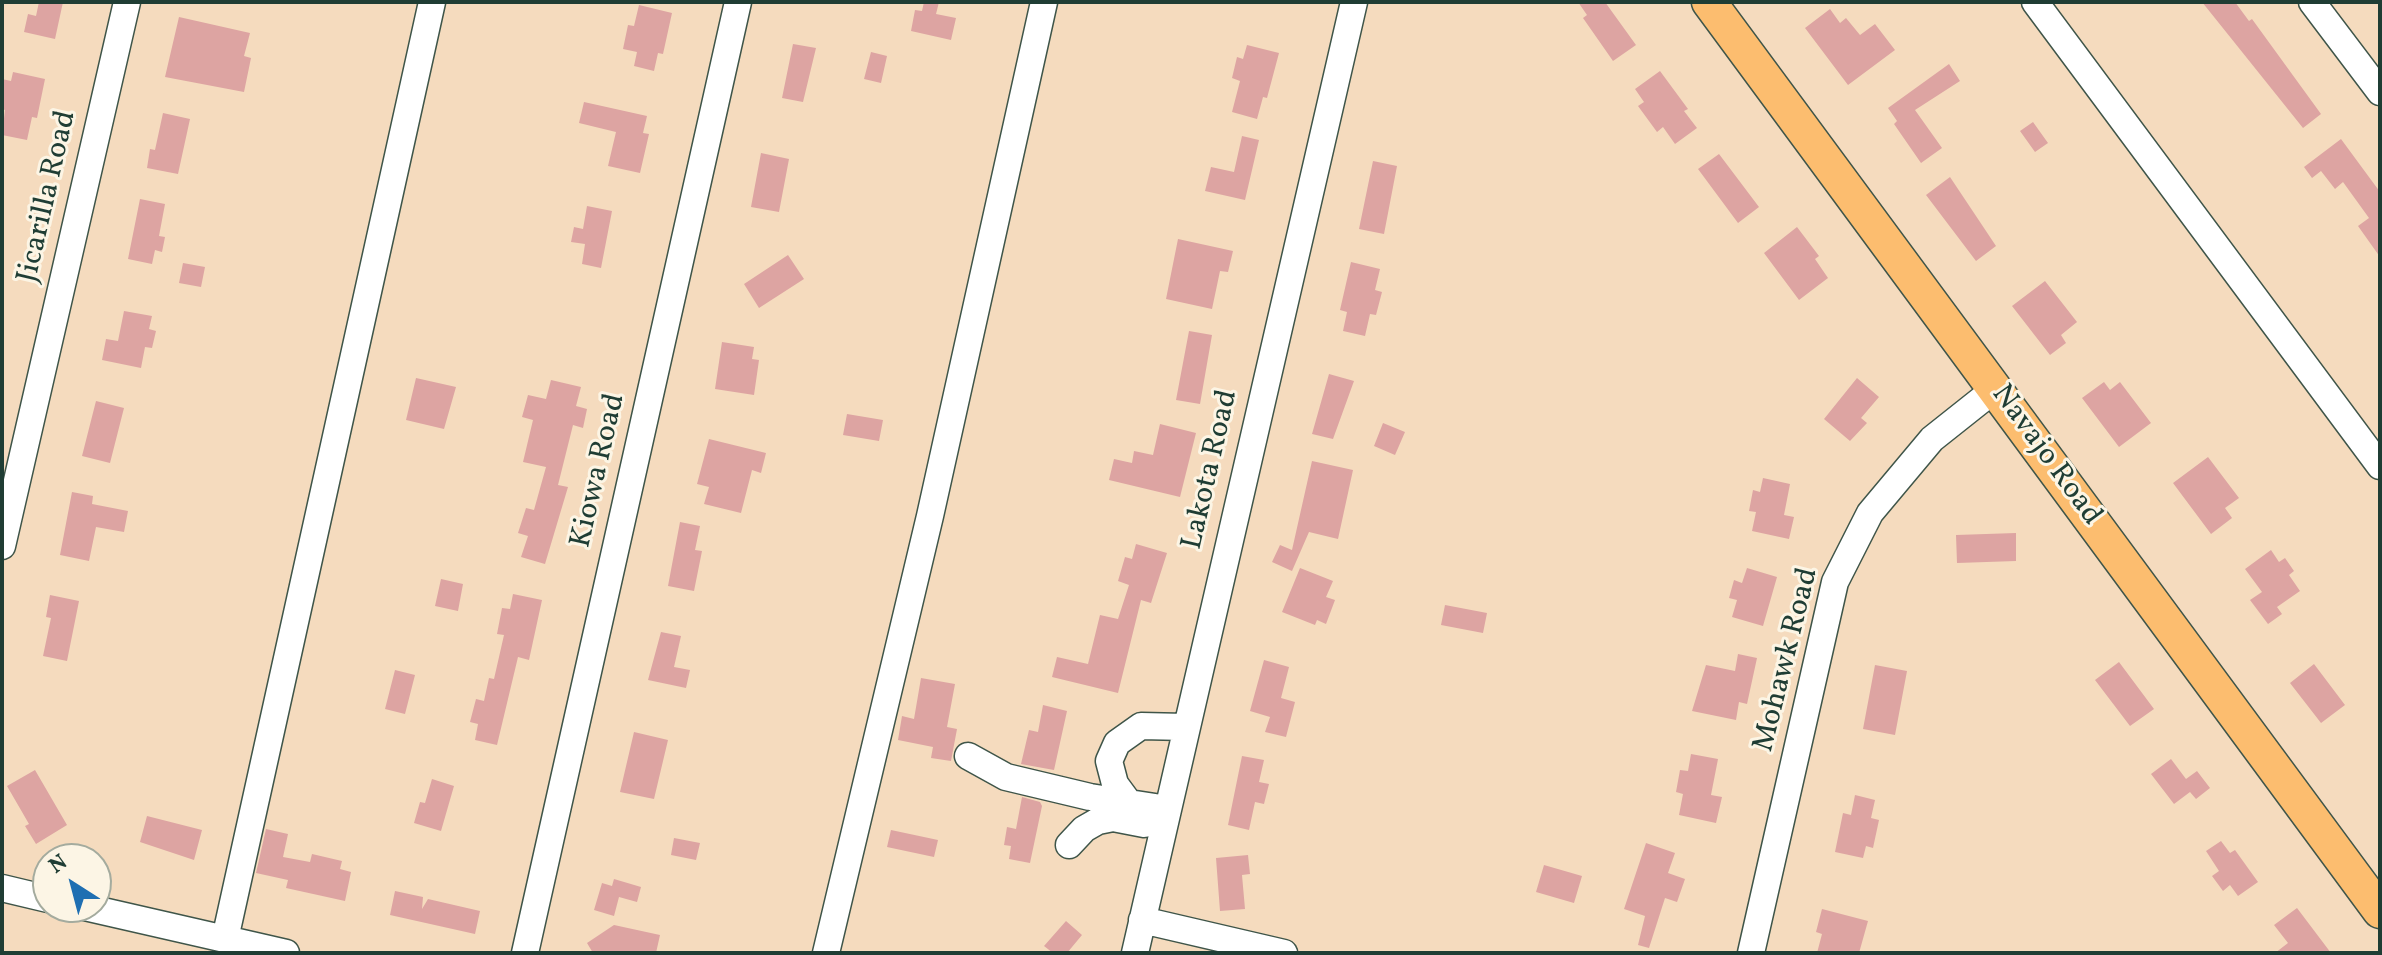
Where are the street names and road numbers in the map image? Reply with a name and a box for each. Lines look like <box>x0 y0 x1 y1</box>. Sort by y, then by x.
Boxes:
street label: Jicarilla Road <box>12 107 86 287</box>
street label: Navajo Road <box>1982 379 2108 533</box>
street label: Lakota Road <box>1176 387 1248 553</box>
street label: Kiowa Road <box>565 390 635 552</box>
street label: Mohawk Road <box>1748 564 1828 756</box>

